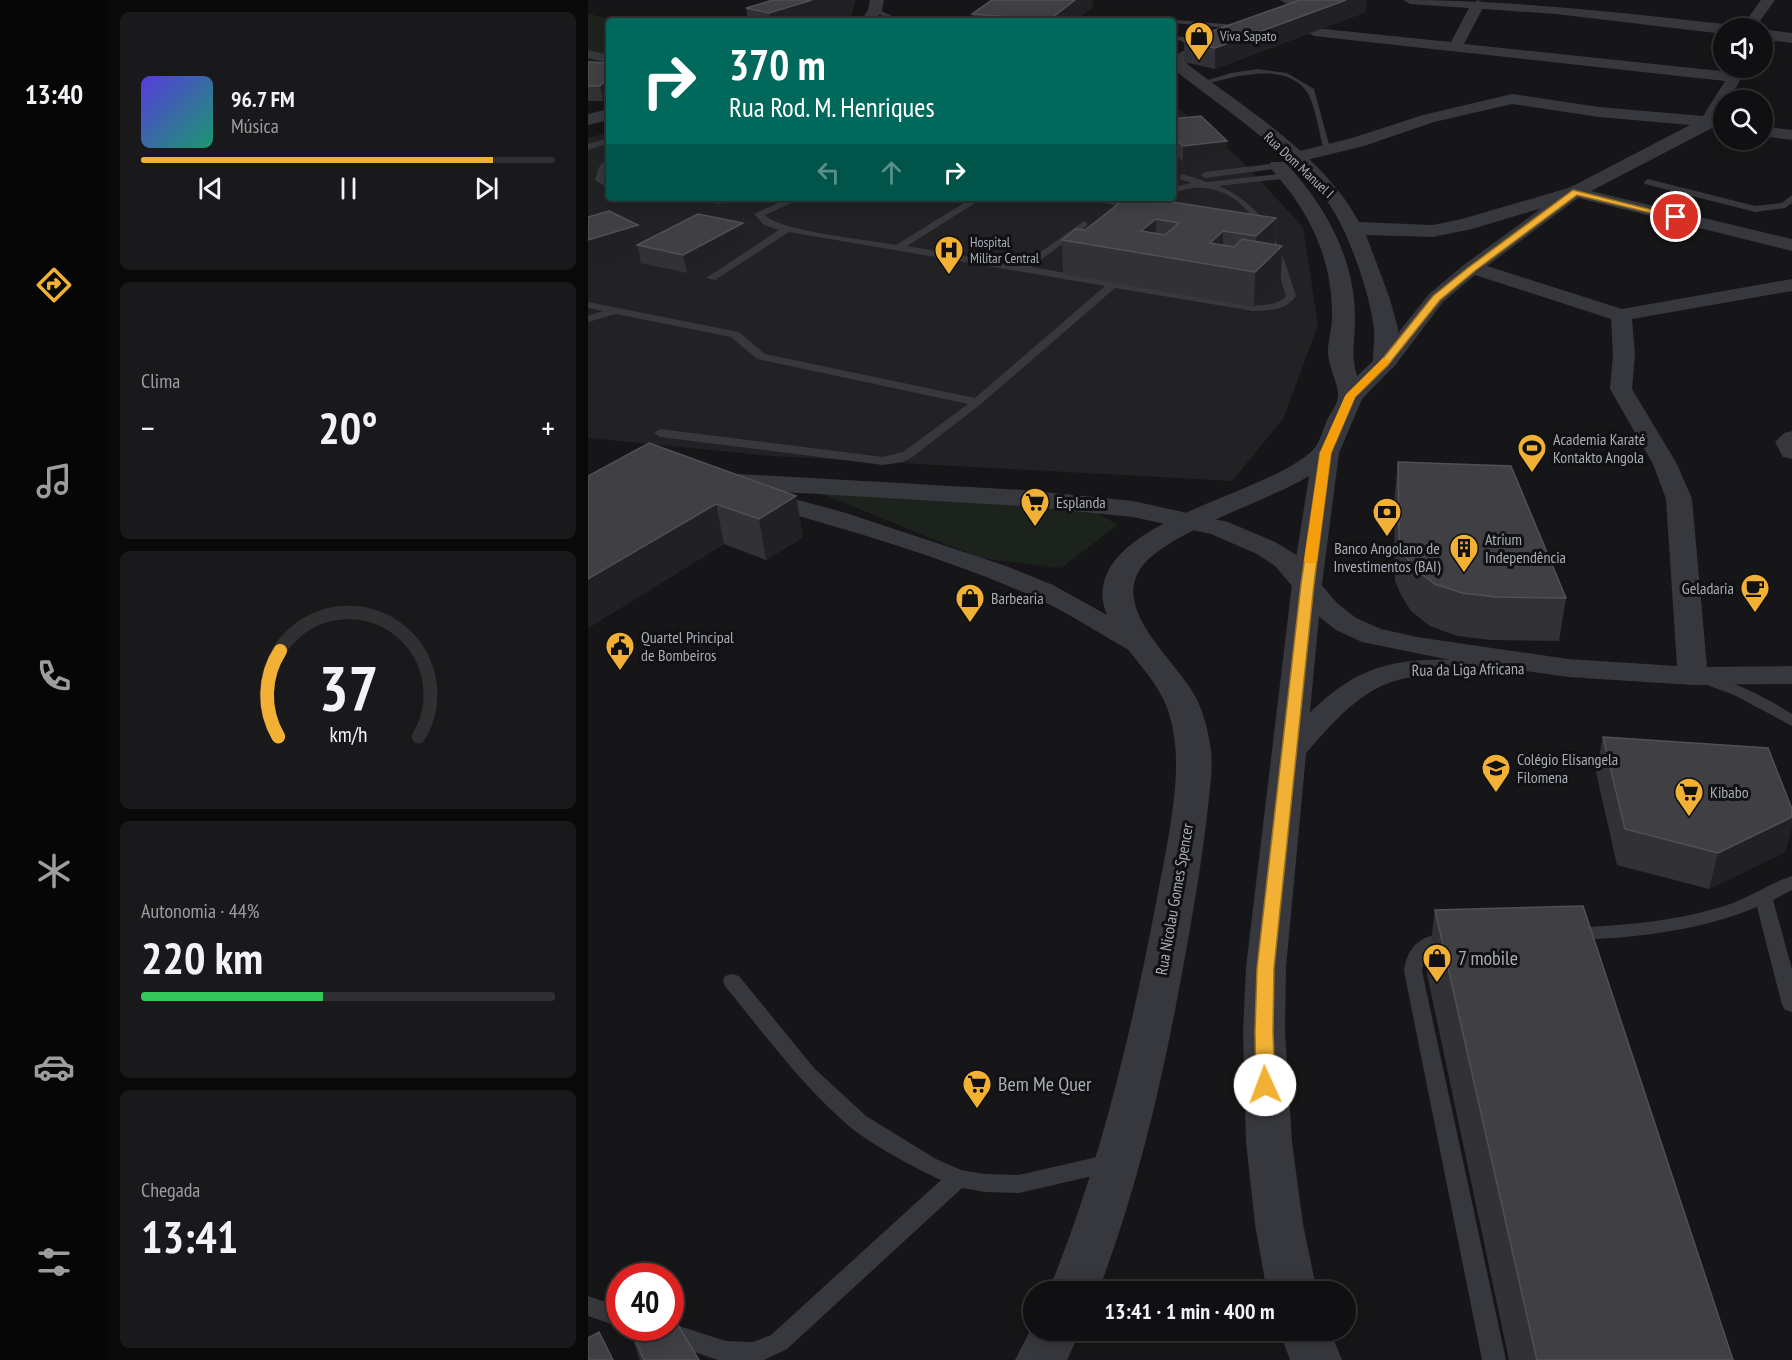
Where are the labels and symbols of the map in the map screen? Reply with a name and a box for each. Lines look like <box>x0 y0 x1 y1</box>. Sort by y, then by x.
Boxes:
shop icon: Viva Sapato <box>1183 20 1215 62</box>
place label: Viva Sapato <box>1219 27 1277 45</box>
street label: Rua Dom Manuel I <box>1260 128 1338 202</box>
pin <box>1650 191 1701 242</box>
place label: Hospital Militar Central <box>970 233 1040 267</box>
hospital icon: Hospital Militar Central <box>933 234 965 276</box>
place label: Academia Karaté Kontakto Angola <box>1553 429 1645 467</box>
sports icon: Academia Karaté Kontakto Angola <box>1516 432 1548 474</box>
supermarket icon: Esplanda <box>1019 486 1051 528</box>
place label: Esplanda <box>1056 492 1106 512</box>
bank icon: Banco Angolano de Investimentos (BAI) <box>1371 496 1403 538</box>
place label: Atrium Independência <box>1485 529 1566 567</box>
building icon: Atrium Independência <box>1448 532 1480 574</box>
place label: Banco Angolano de Investimentos (BAI) <box>1333 538 1441 576</box>
cafe icon: Geladaria <box>1739 572 1771 614</box>
place label: Geladaria <box>1682 578 1734 598</box>
shop icon: Barbearia <box>954 582 986 624</box>
place label: Barbearia <box>991 588 1044 608</box>
place label: Quartel Principal de Bombeiros <box>641 627 734 665</box>
public building icon: Quartel Principal de Bombeiros <box>604 630 636 672</box>
street label: Rua da Liga Africana <box>1412 658 1524 680</box>
place label: Colégio Elisangela Filomena <box>1517 749 1618 787</box>
school or university icon: Colégio Elisangela Filomena <box>1480 752 1512 794</box>
supermarket icon: Kibabo <box>1673 776 1705 818</box>
place label: Kibabo <box>1710 782 1749 802</box>
street label: Rua Nicolau Gomes Spencer <box>1151 821 1197 976</box>
shop icon: 7 mobile <box>1421 942 1453 984</box>
place label: 7 mobile <box>1458 945 1518 971</box>
position arrow <box>1233 1053 1297 1117</box>
supermarket icon: Bem Me Quer <box>961 1068 993 1110</box>
place label: Bem Me Quer <box>998 1071 1092 1097</box>
speed limit sign: 40 <box>606 1263 684 1341</box>

